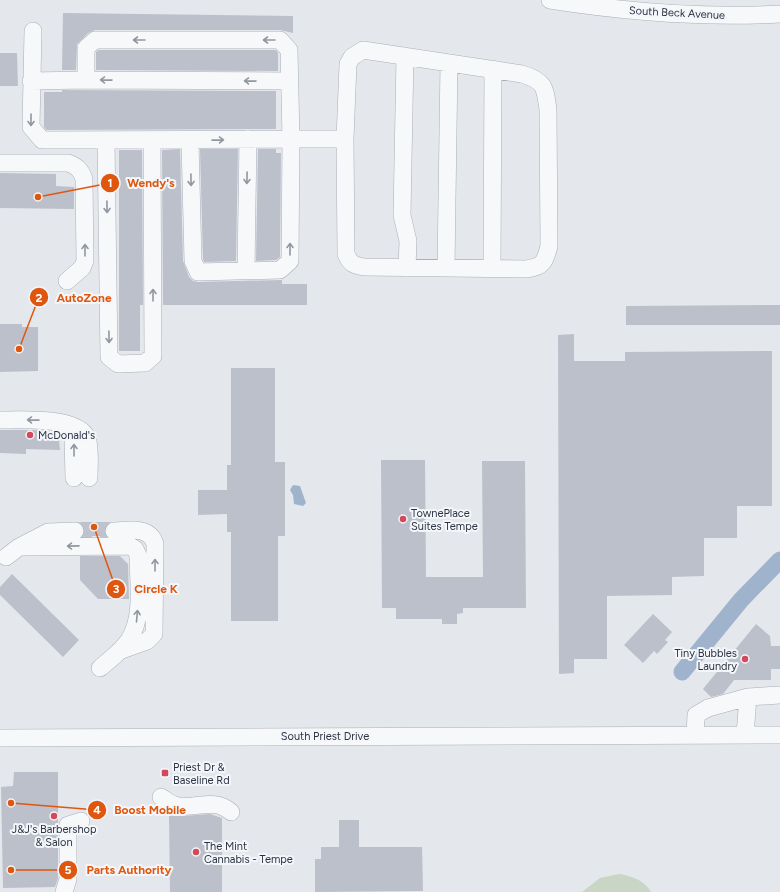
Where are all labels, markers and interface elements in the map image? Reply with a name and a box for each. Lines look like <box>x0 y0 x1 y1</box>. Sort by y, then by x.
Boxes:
street label: South Beck Avenue <box>629 4 725 22</box>
one-way arrow <box>133 36 146 44</box>
one-way arrow <box>263 36 276 44</box>
one-way arrow <box>100 76 113 84</box>
one-way arrow <box>244 77 257 85</box>
one-way arrow <box>27 113 35 126</box>
one-way arrow <box>211 136 224 144</box>
callout: Wendy's <box>100 171 183 195</box>
one-way arrow <box>243 171 251 184</box>
one-way arrow <box>187 173 195 186</box>
text: 1 <box>107 176 113 190</box>
text: Wendy's <box>127 176 175 190</box>
one-way arrow <box>103 200 111 213</box>
one-way arrow <box>286 243 294 256</box>
one-way arrow <box>81 244 89 257</box>
callout: AutoZone <box>29 285 120 309</box>
one-way arrow <box>149 289 157 302</box>
text: 2 <box>36 291 43 305</box>
text: AutoZone <box>56 291 112 305</box>
one-way arrow <box>105 330 113 343</box>
one-way arrow <box>27 416 40 424</box>
place label: McDonald's <box>38 429 95 442</box>
marker: McDonald's <box>25 430 35 440</box>
one-way arrow <box>70 444 78 457</box>
place label: TownePlace Suites Tempe <box>411 507 478 533</box>
marker: TownePlace Suites Tempe <box>398 514 408 524</box>
one-way arrow <box>67 542 80 550</box>
one-way arrow <box>151 559 159 572</box>
callout: Circle K <box>106 577 186 601</box>
text: 3 <box>113 582 120 596</box>
text: Circle K <box>134 582 178 596</box>
one-way arrow <box>134 610 141 623</box>
place label: Tiny Bubbles Laundry <box>675 647 737 673</box>
marker: Tiny Bubbles Laundry <box>740 654 750 664</box>
street label: South Priest Drive <box>281 730 369 743</box>
place label: Priest Dr & Baseline Rd <box>173 761 230 787</box>
marker: Priest Dr & Baseline Rd <box>160 768 170 778</box>
callout: Boost Mobile <box>87 798 194 822</box>
text: 4 <box>93 803 101 817</box>
text: Boost Mobile <box>114 803 186 817</box>
marker: J&J's Barbershop & Salon <box>49 811 59 821</box>
place label: J&J's Barbershop & Salon <box>12 823 97 849</box>
place label: The Mint Cannabis - Tempe <box>204 840 293 866</box>
marker: The Mint Cannabis - Tempe <box>191 847 201 857</box>
callout: Parts Authority <box>58 858 179 882</box>
text: 5 <box>65 863 72 877</box>
text: Parts Authority <box>87 863 171 877</box>

